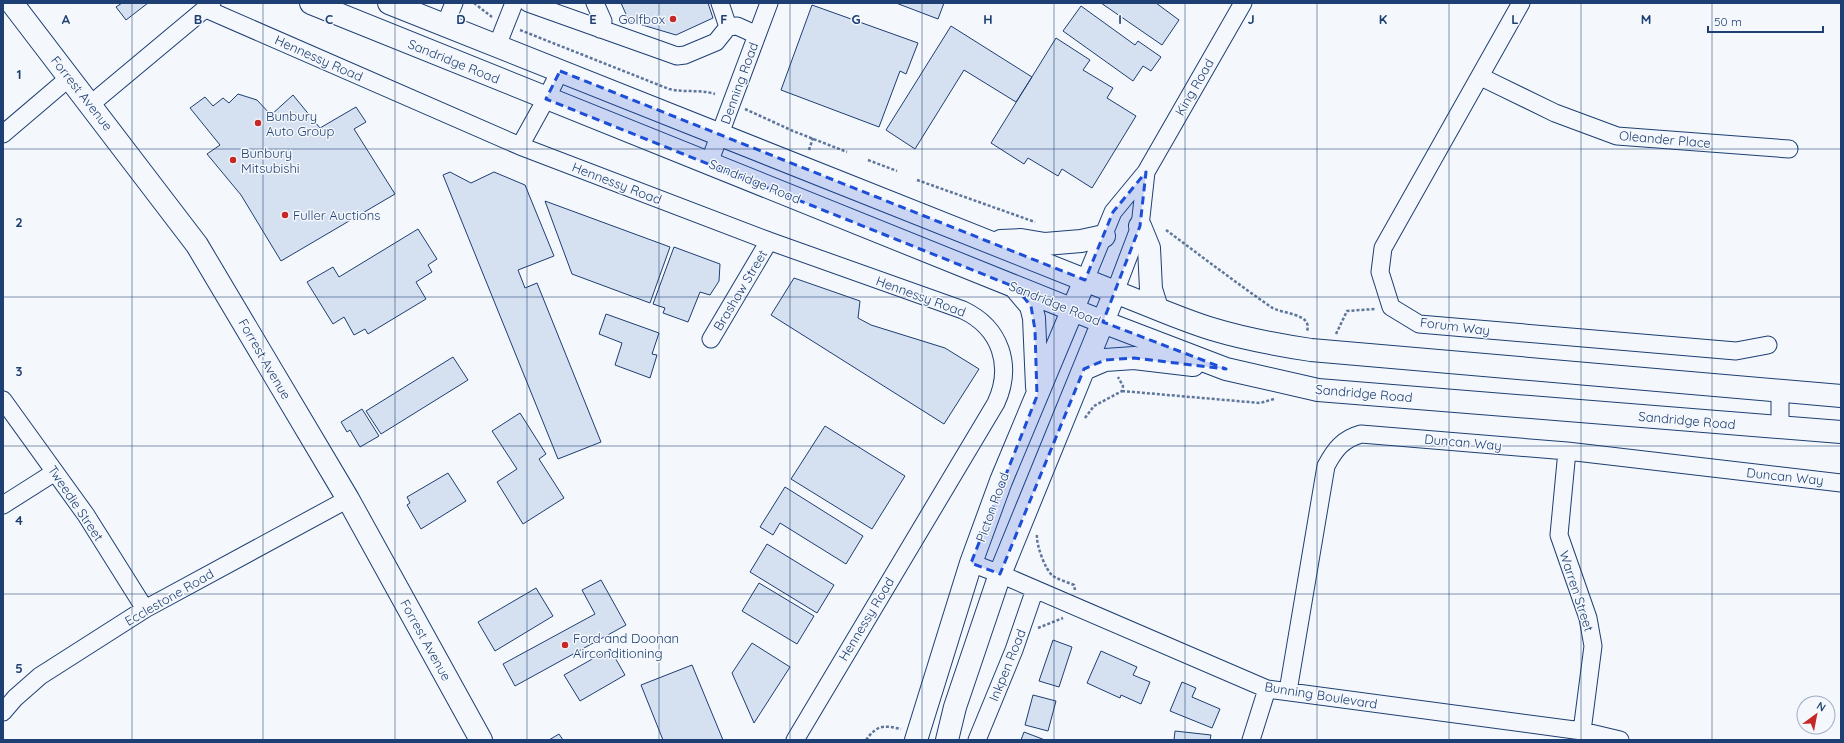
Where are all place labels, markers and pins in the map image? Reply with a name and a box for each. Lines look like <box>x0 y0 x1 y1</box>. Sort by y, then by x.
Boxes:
place label: Golfbox <box>619 11 665 27</box>
marker: Golfbox <box>668 14 678 24</box>
place label: Bunbury Auto Group <box>266 108 334 139</box>
marker: Bunbury Auto Group <box>253 118 263 128</box>
place label: Bunbury Mitsubishi <box>241 145 300 176</box>
marker: Bunbury Mitsubishi <box>228 155 238 165</box>
place label: Fuller Auctions <box>293 207 380 223</box>
marker: Fuller Auctions <box>280 210 290 220</box>
place label: Ford and Doonan Airconditioning <box>573 630 679 661</box>
marker: Ford and Doonan Airconditioning <box>560 640 570 650</box>

